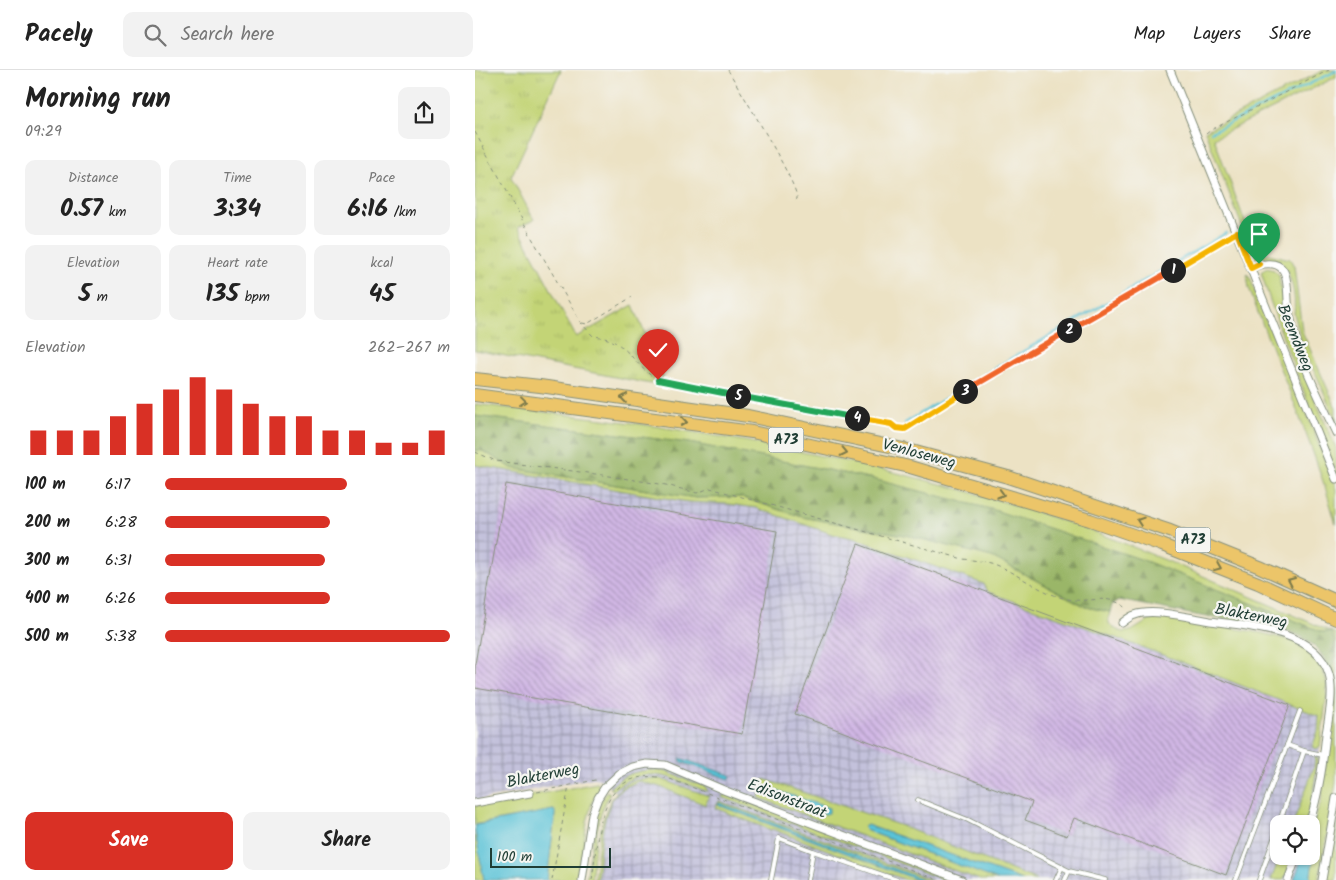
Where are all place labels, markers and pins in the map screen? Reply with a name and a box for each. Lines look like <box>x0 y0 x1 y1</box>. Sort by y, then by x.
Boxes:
pin <box>1238 213 1280 264</box>
pin: 1 <box>1161 258 1185 282</box>
pin: 2 <box>1057 318 1081 342</box>
pin <box>637 329 679 380</box>
pin: 3 <box>953 378 977 404</box>
pin: 5 <box>725 384 751 408</box>
pin: 4 <box>845 406 869 430</box>

